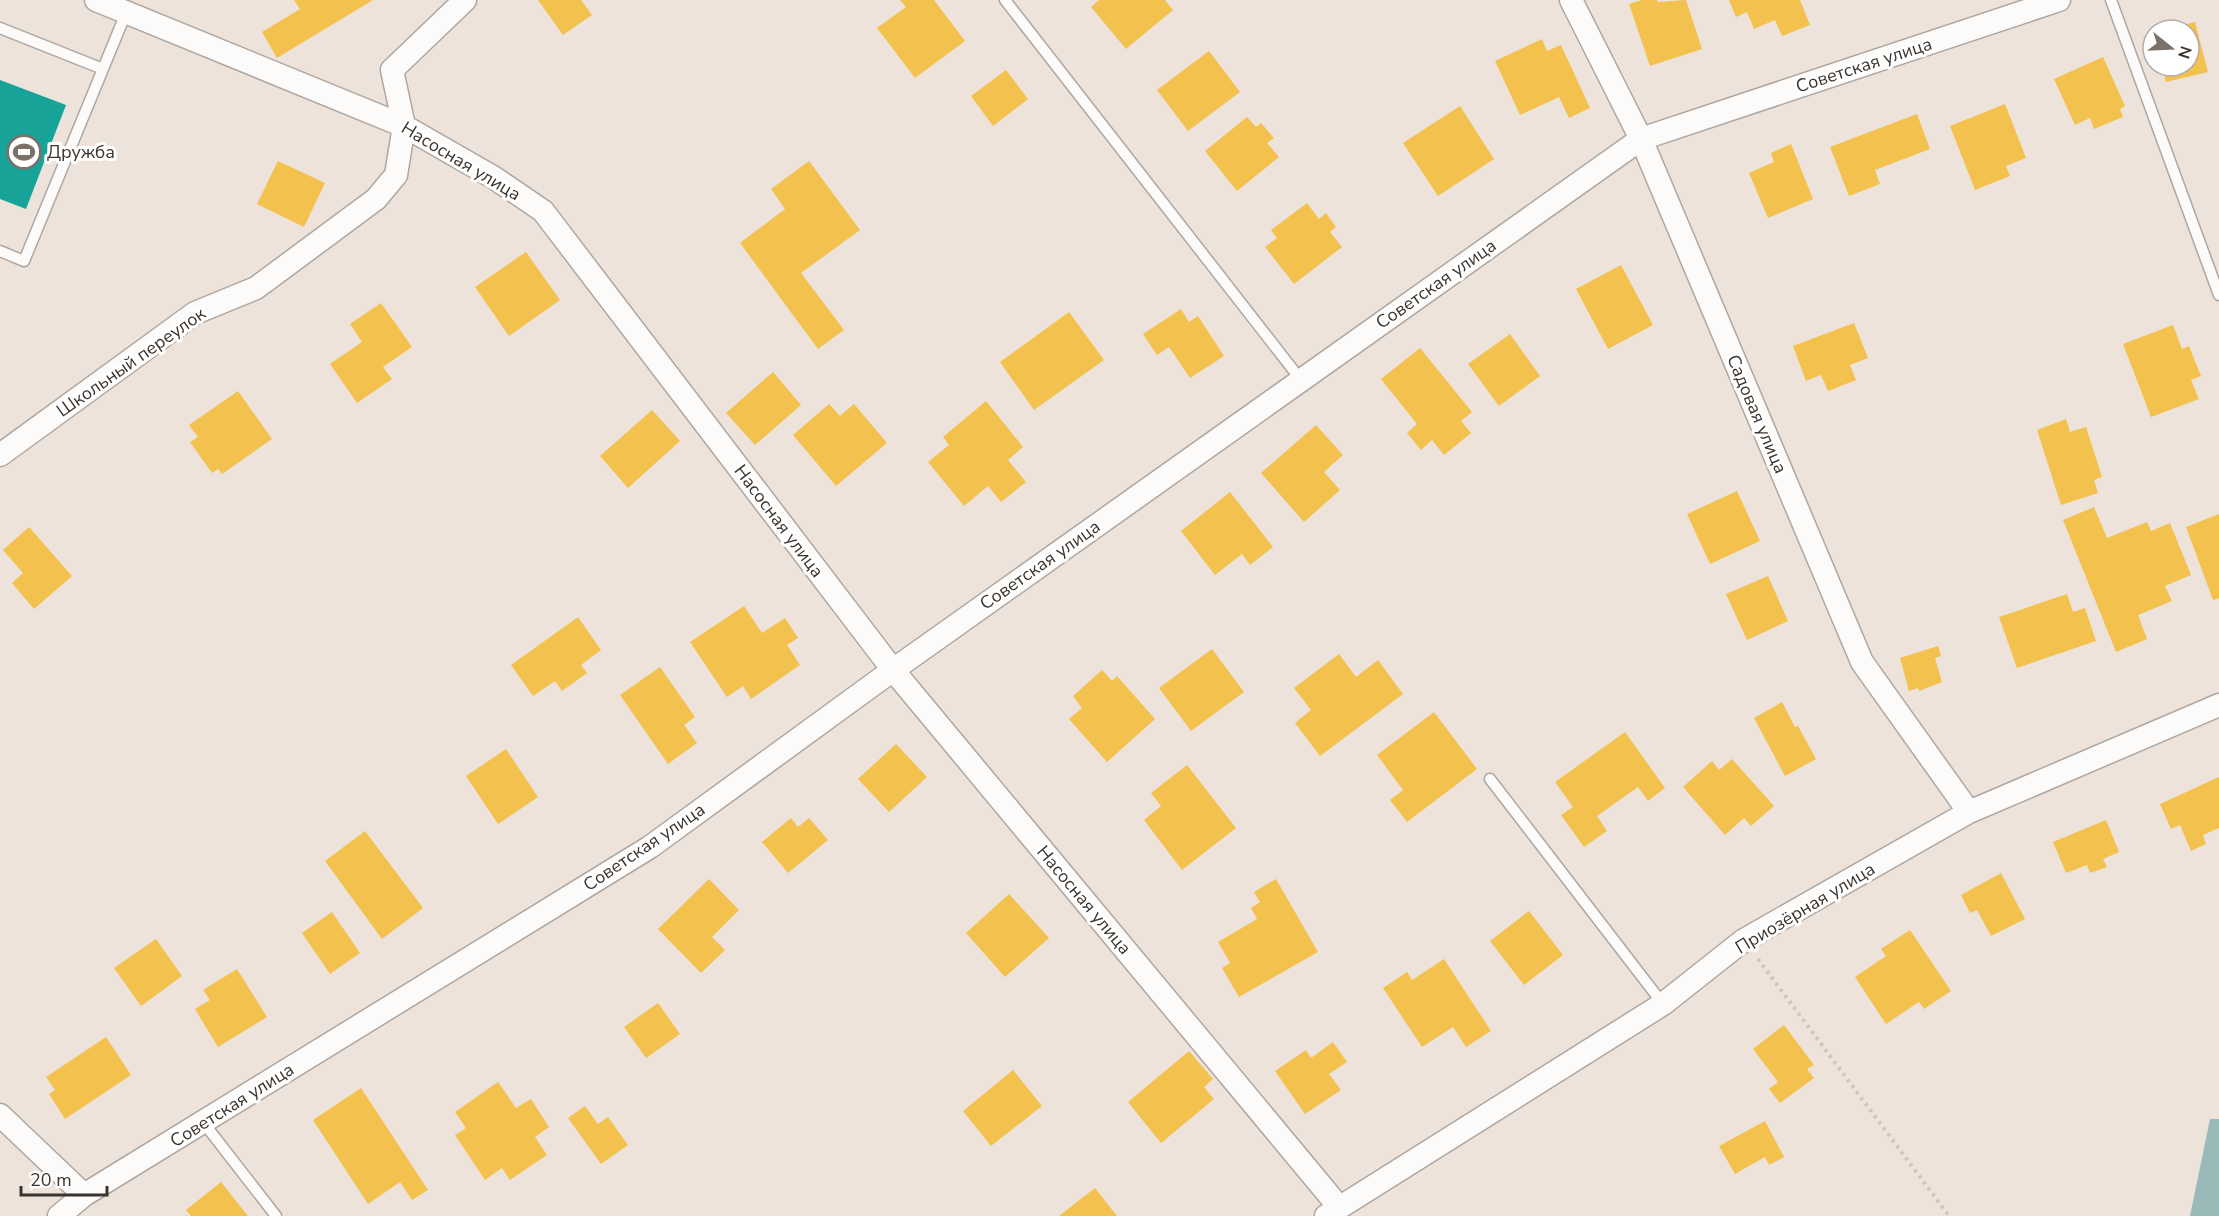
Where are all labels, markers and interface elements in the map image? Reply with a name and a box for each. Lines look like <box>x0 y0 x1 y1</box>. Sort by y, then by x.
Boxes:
north arrow <box>2141 18 2201 78</box>
street label: Советская улица <box>1793 32 1935 98</box>
text: N <box>2172 43 2197 61</box>
street label: Насосная улица <box>397 116 525 206</box>
sports icon: Дружба <box>6 134 42 170</box>
place label: Дружба <box>47 140 115 164</box>
street label: Советская улица <box>1371 233 1501 335</box>
street label: Школьный переулок <box>52 301 211 423</box>
street label: Садовая улица <box>1721 351 1793 477</box>
street label: Насосная улица <box>729 460 829 582</box>
street label: Советская улица <box>975 514 1105 616</box>
street label: Советская улица <box>578 797 710 897</box>
street label: Насосная улица <box>1031 840 1137 960</box>
street label: Приозёрная улица <box>1731 857 1879 959</box>
street label: Советская улица <box>165 1057 299 1153</box>
scale bar <box>21 1159 106 1197</box>
text: 20 m <box>30 1168 72 1192</box>

